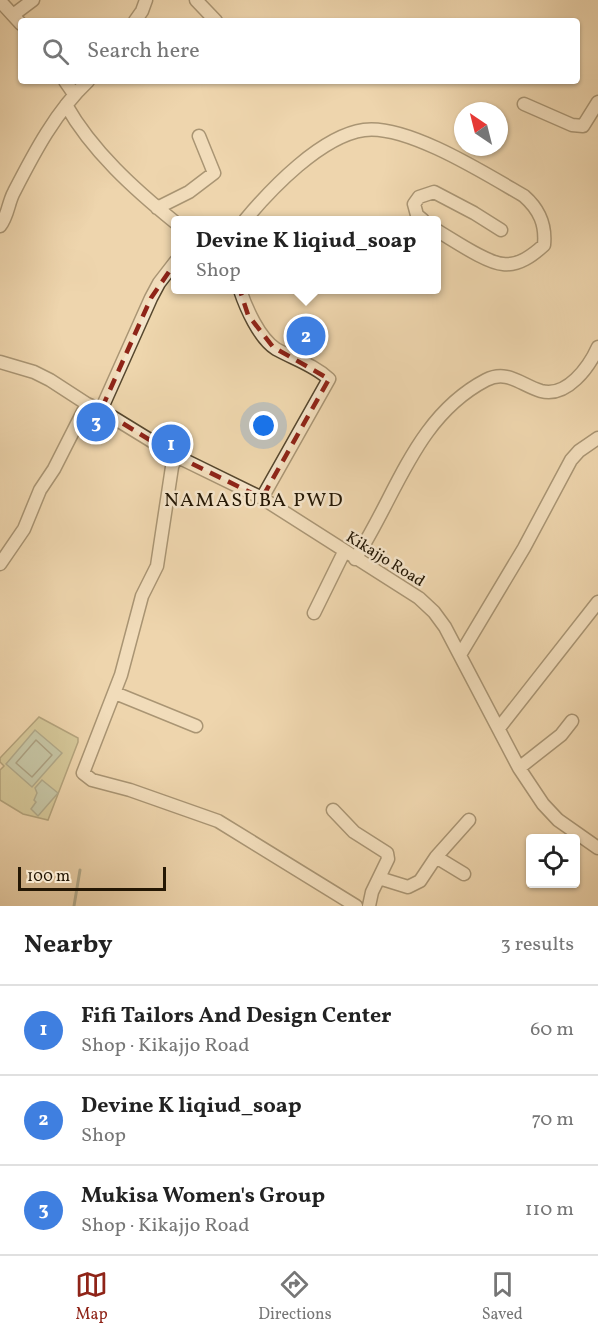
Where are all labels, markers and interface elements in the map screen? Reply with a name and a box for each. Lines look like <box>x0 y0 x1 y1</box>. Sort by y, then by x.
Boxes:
search box <box>18 18 580 84</box>
icon: search <box>39 35 72 68</box>
text: Search here <box>87 36 200 67</box>
north arrow <box>454 102 508 156</box>
popup <box>171 216 441 294</box>
text: Devine K liqiud_soap <box>196 226 416 257</box>
text: Shop <box>196 257 241 285</box>
pin: 2 <box>286 314 326 358</box>
pin: 3 <box>76 400 116 444</box>
your location <box>249 411 278 440</box>
pin: 1 <box>152 422 190 466</box>
district label: NAMASUBA PWD <box>164 487 344 515</box>
street label: Kikajjo Road <box>341 527 429 593</box>
map controls <box>526 834 580 888</box>
button: locate <box>526 834 580 888</box>
scale bar <box>18 864 166 892</box>
text: 100 m <box>27 866 70 888</box>
text: Nearby <box>24 927 113 963</box>
text: 3 results <box>500 931 574 959</box>
text: Fifi Tailors And Design Center <box>81 1001 392 1032</box>
text: 1 <box>39 1016 48 1044</box>
text: 60 m <box>530 1016 574 1044</box>
text: Shop · Kikajjo Road <box>81 1032 250 1060</box>
text: Devine K liqiud_soap <box>81 1091 302 1122</box>
text: 2 <box>38 1106 49 1134</box>
text: 70 m <box>531 1106 574 1134</box>
text: Shop <box>81 1122 126 1150</box>
text: Mukisa Women's Group <box>81 1181 325 1212</box>
text: 3 <box>38 1196 49 1224</box>
text: 110 m <box>525 1196 574 1224</box>
text: Shop · Kikajjo Road <box>81 1212 250 1240</box>
tab: Map <box>75 1268 108 1326</box>
tab: Directions <box>258 1268 332 1326</box>
tab: Saved <box>482 1268 523 1326</box>

